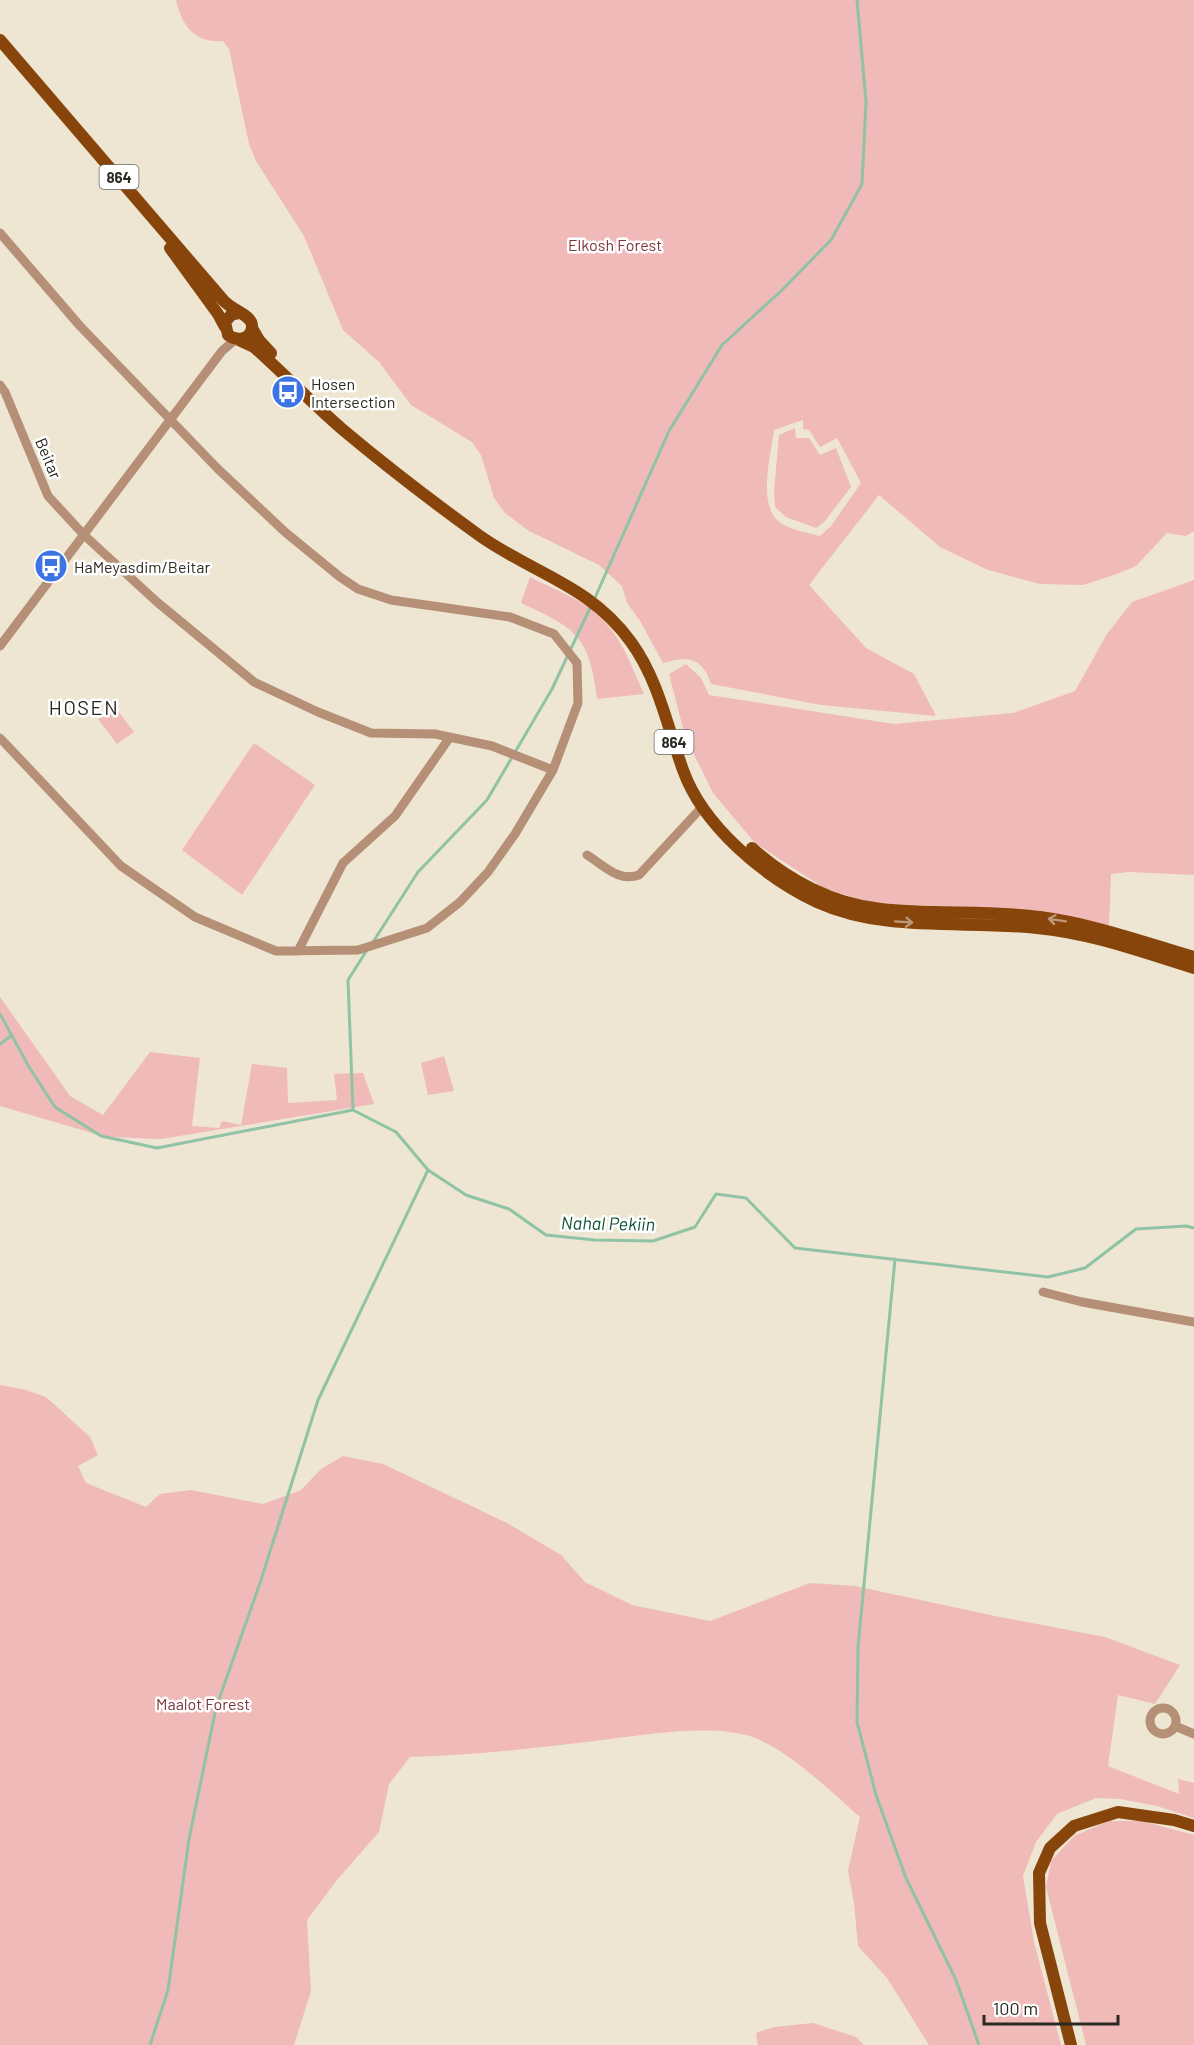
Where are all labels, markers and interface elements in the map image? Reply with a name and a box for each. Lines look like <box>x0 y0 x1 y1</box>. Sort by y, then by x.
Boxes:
road number: 864 <box>100 165 138 189</box>
park label: Elkosh Forest <box>568 235 662 254</box>
bus stop icon: Hosen Intersection <box>270 374 306 410</box>
place label: Hosen Intersection <box>311 374 395 411</box>
street label: Beitar <box>32 435 66 481</box>
bus stop icon: HaMeyasdim/Beitar <box>33 548 69 584</box>
place label: HaMeyasdim/Beitar <box>74 557 211 576</box>
district label: HOSEN <box>49 695 119 719</box>
road number: 864 <box>654 730 694 754</box>
one-way arrow <box>1047 914 1067 925</box>
one-way arrow <box>894 916 914 927</box>
water label: Nahal Pekiin <box>561 1211 655 1235</box>
park label: Maalot Forest <box>156 1694 250 1713</box>
scale bar <box>984 1988 1118 2026</box>
text: 100 m <box>993 1997 1038 2019</box>

